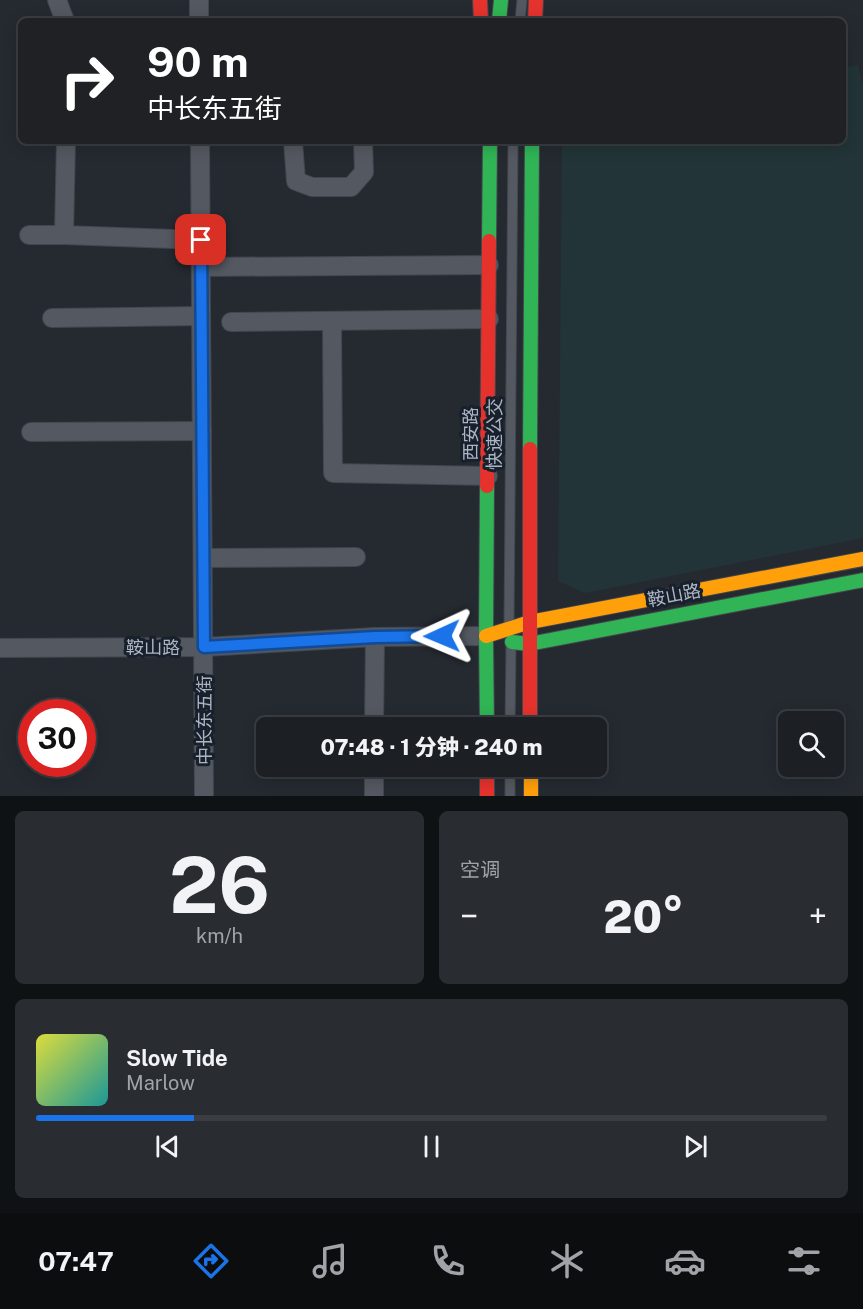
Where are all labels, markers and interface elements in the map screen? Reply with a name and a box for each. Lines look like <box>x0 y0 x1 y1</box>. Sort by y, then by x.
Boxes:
text: 90 m <box>147 37 249 86</box>
icon: right <box>48 42 126 120</box>
text: 中长东五街 <box>147 92 282 124</box>
pin <box>175 214 226 265</box>
icon: arrive <box>184 223 217 256</box>
street label: 快速公交 <box>484 398 505 470</box>
street label: 西安路 <box>460 407 481 461</box>
street label: 鞍山路 <box>645 580 703 610</box>
position arrow <box>410 604 474 668</box>
street label: 鞍山路 <box>126 637 180 658</box>
street label: 中长东五街 <box>194 675 215 765</box>
speed limit sign: 30 <box>18 699 96 777</box>
map controls <box>778 711 844 777</box>
button: search <box>778 711 844 777</box>
text: 07:48 · 1 分钟 · 240 m <box>320 734 543 760</box>
text: 26 <box>169 839 270 931</box>
text: 空调 <box>460 858 500 882</box>
text: 20° <box>603 890 684 943</box>
text: − <box>460 897 478 935</box>
text: + <box>809 897 827 935</box>
text: km/h <box>196 924 243 948</box>
text: Slow Tide <box>126 1045 228 1071</box>
text: Marlow <box>126 1071 195 1095</box>
icon: previous <box>151 1130 184 1163</box>
icon: pause <box>415 1130 448 1163</box>
icon: next <box>679 1130 712 1163</box>
icon: directions <box>190 1240 232 1282</box>
icon: music <box>309 1240 351 1282</box>
icon: phone <box>427 1240 469 1282</box>
icon: climate <box>546 1240 588 1282</box>
icon: car <box>664 1240 706 1282</box>
icon: filters <box>783 1240 825 1282</box>
text: 07:47 <box>38 1245 114 1277</box>

